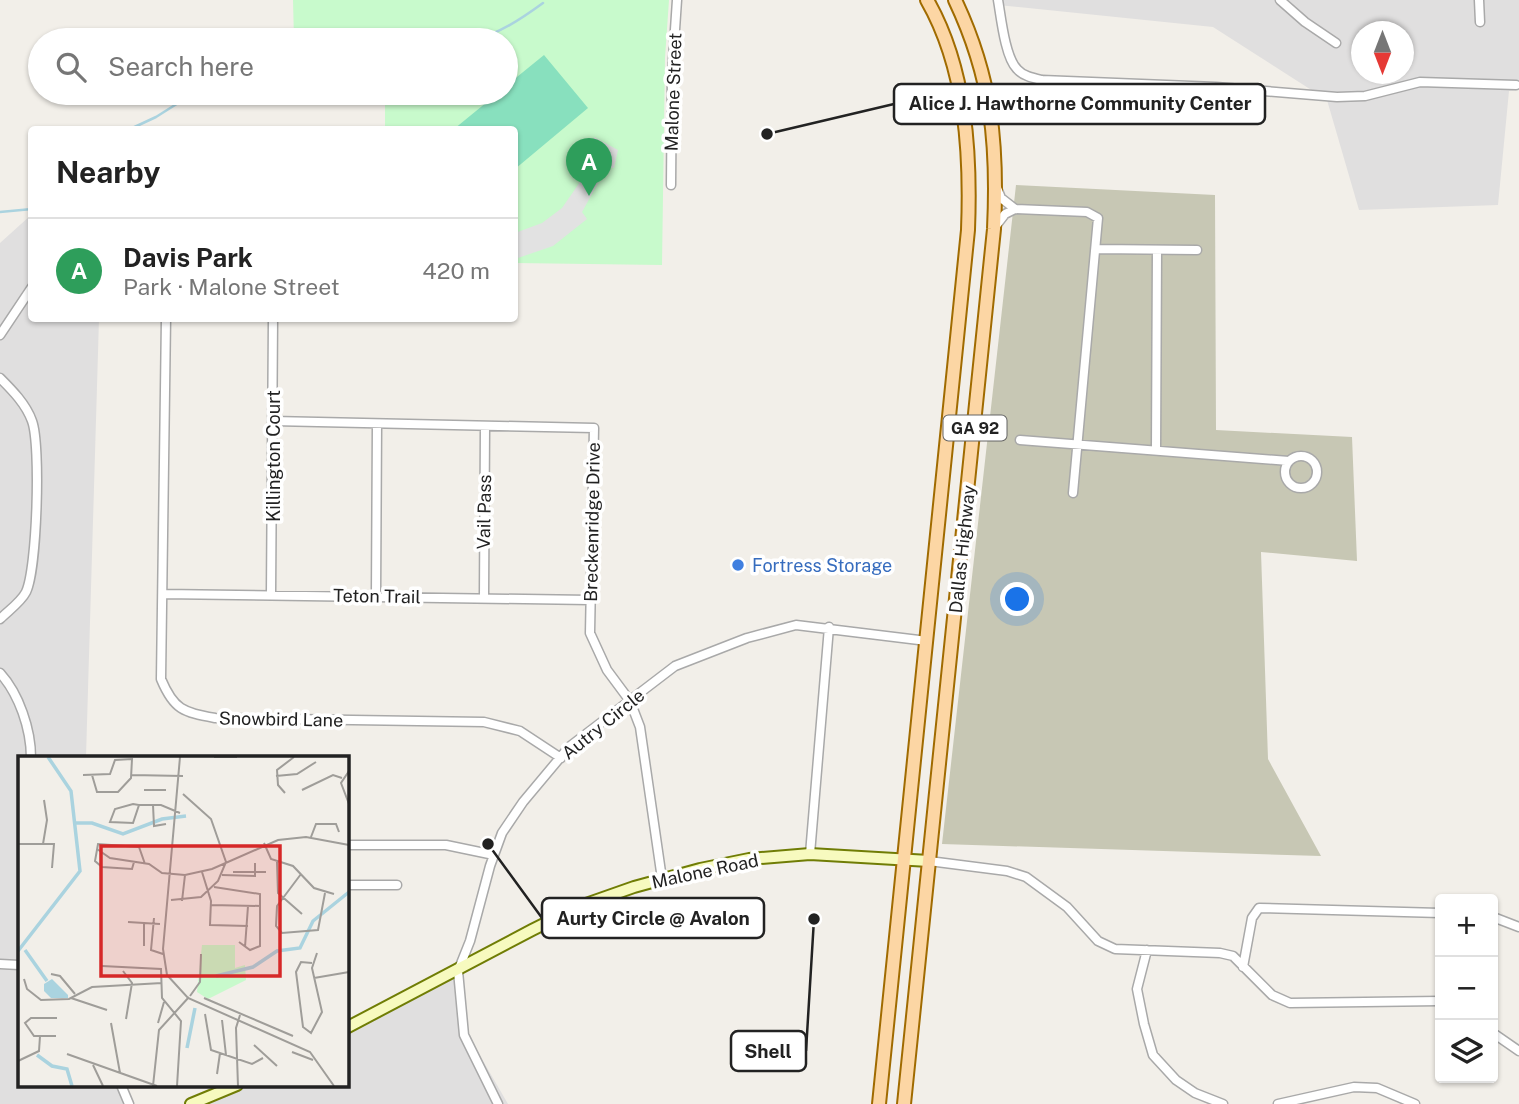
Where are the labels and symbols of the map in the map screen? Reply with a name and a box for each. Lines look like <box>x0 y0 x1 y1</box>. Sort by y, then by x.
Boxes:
north arrow <box>1351 21 1414 84</box>
street label: Malone Street <box>660 32 686 152</box>
callout: Alice J. Hawthorne Community Center <box>894 84 1265 124</box>
text: Alice J. Hawthorne Community Center <box>908 92 1252 114</box>
pin: A <box>566 138 612 196</box>
street label: Killington Court <box>263 390 284 522</box>
road number: GA 92 <box>944 416 1006 440</box>
street label: Breckenridge Drive <box>580 442 604 602</box>
street label: Vail Pass <box>473 474 495 550</box>
street label: Dallas Highway <box>945 483 979 614</box>
place label: Fortress Storage <box>752 555 892 576</box>
marker: Fortress Storage <box>730 557 746 573</box>
your location <box>1000 582 1034 616</box>
street label: Teton Trail <box>333 585 421 607</box>
street label: Autry Circle <box>558 684 648 764</box>
street label: Snowbird Lane <box>219 707 343 731</box>
inset map <box>18 756 348 1086</box>
street label: Malone Road <box>650 849 760 893</box>
callout: Aurty Circle @ Avalon <box>542 898 764 938</box>
text: Aurty Circle @ Avalon <box>556 907 750 929</box>
callout: Shell <box>731 1031 806 1071</box>
text: Shell <box>744 1040 792 1062</box>

